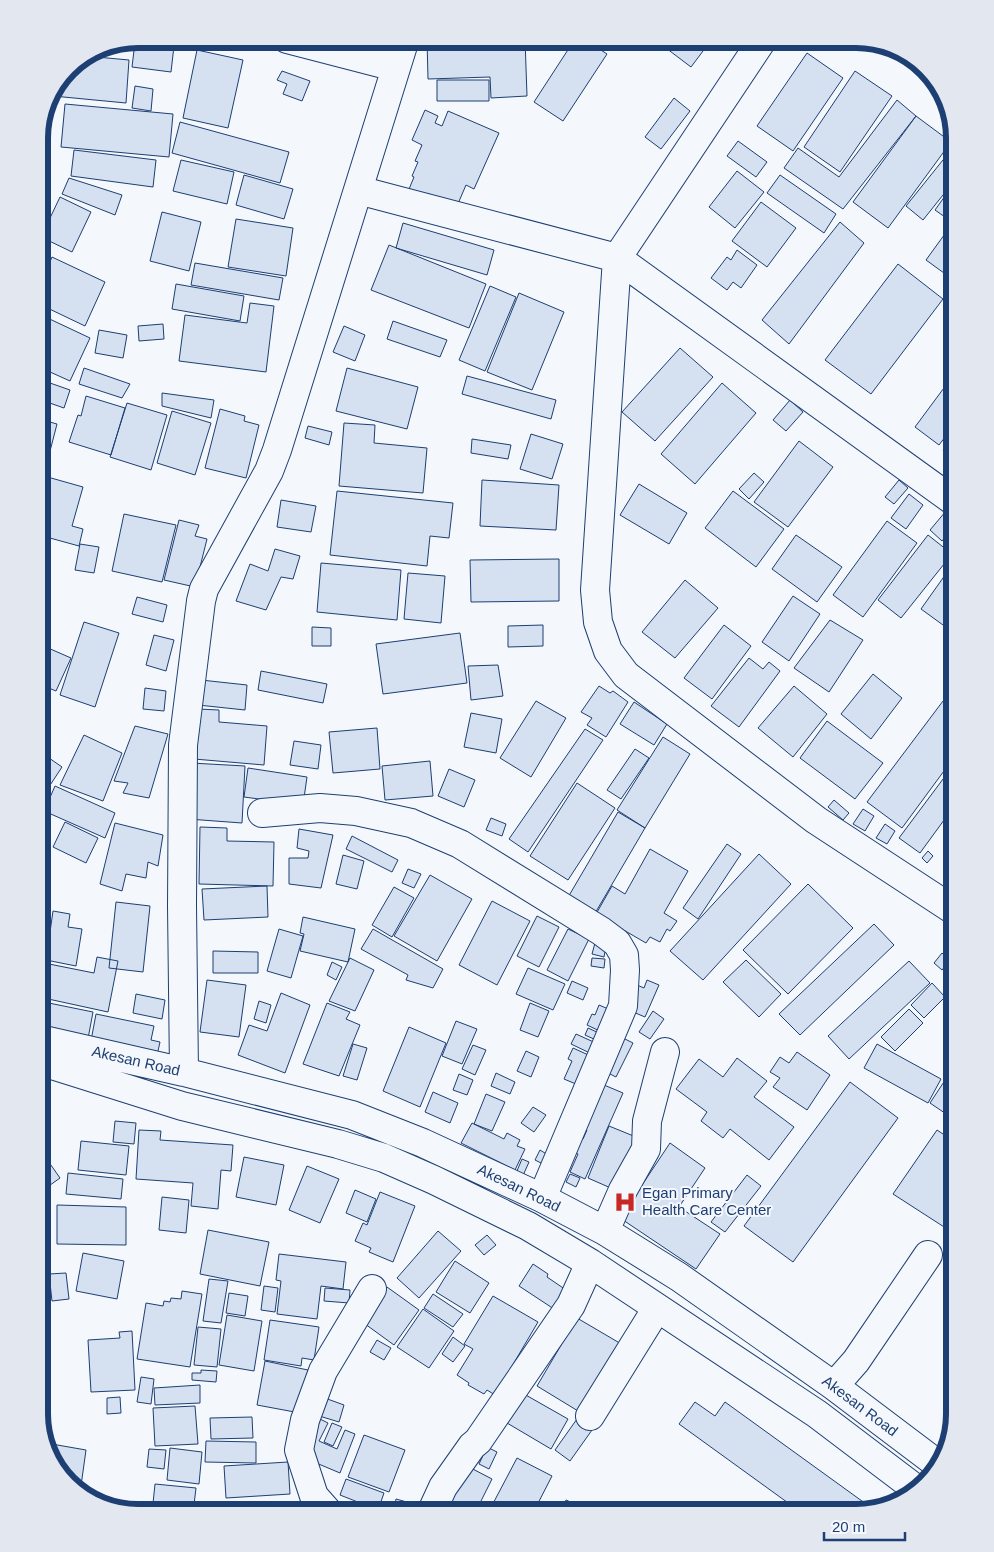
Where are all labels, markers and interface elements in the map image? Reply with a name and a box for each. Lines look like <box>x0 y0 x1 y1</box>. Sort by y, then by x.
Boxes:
street label: Akesan Road <box>90 1042 182 1079</box>
street label: Akesan Road <box>475 1160 563 1215</box>
place label: Egan Primary Health Care Center <box>642 1184 771 1218</box>
hospital icon: Egan Primary Health Care Center <box>612 1189 638 1215</box>
street label: Akesan Road <box>819 1372 901 1439</box>
scale bar <box>824 1510 905 1542</box>
text: 20 m <box>832 1518 865 1535</box>

